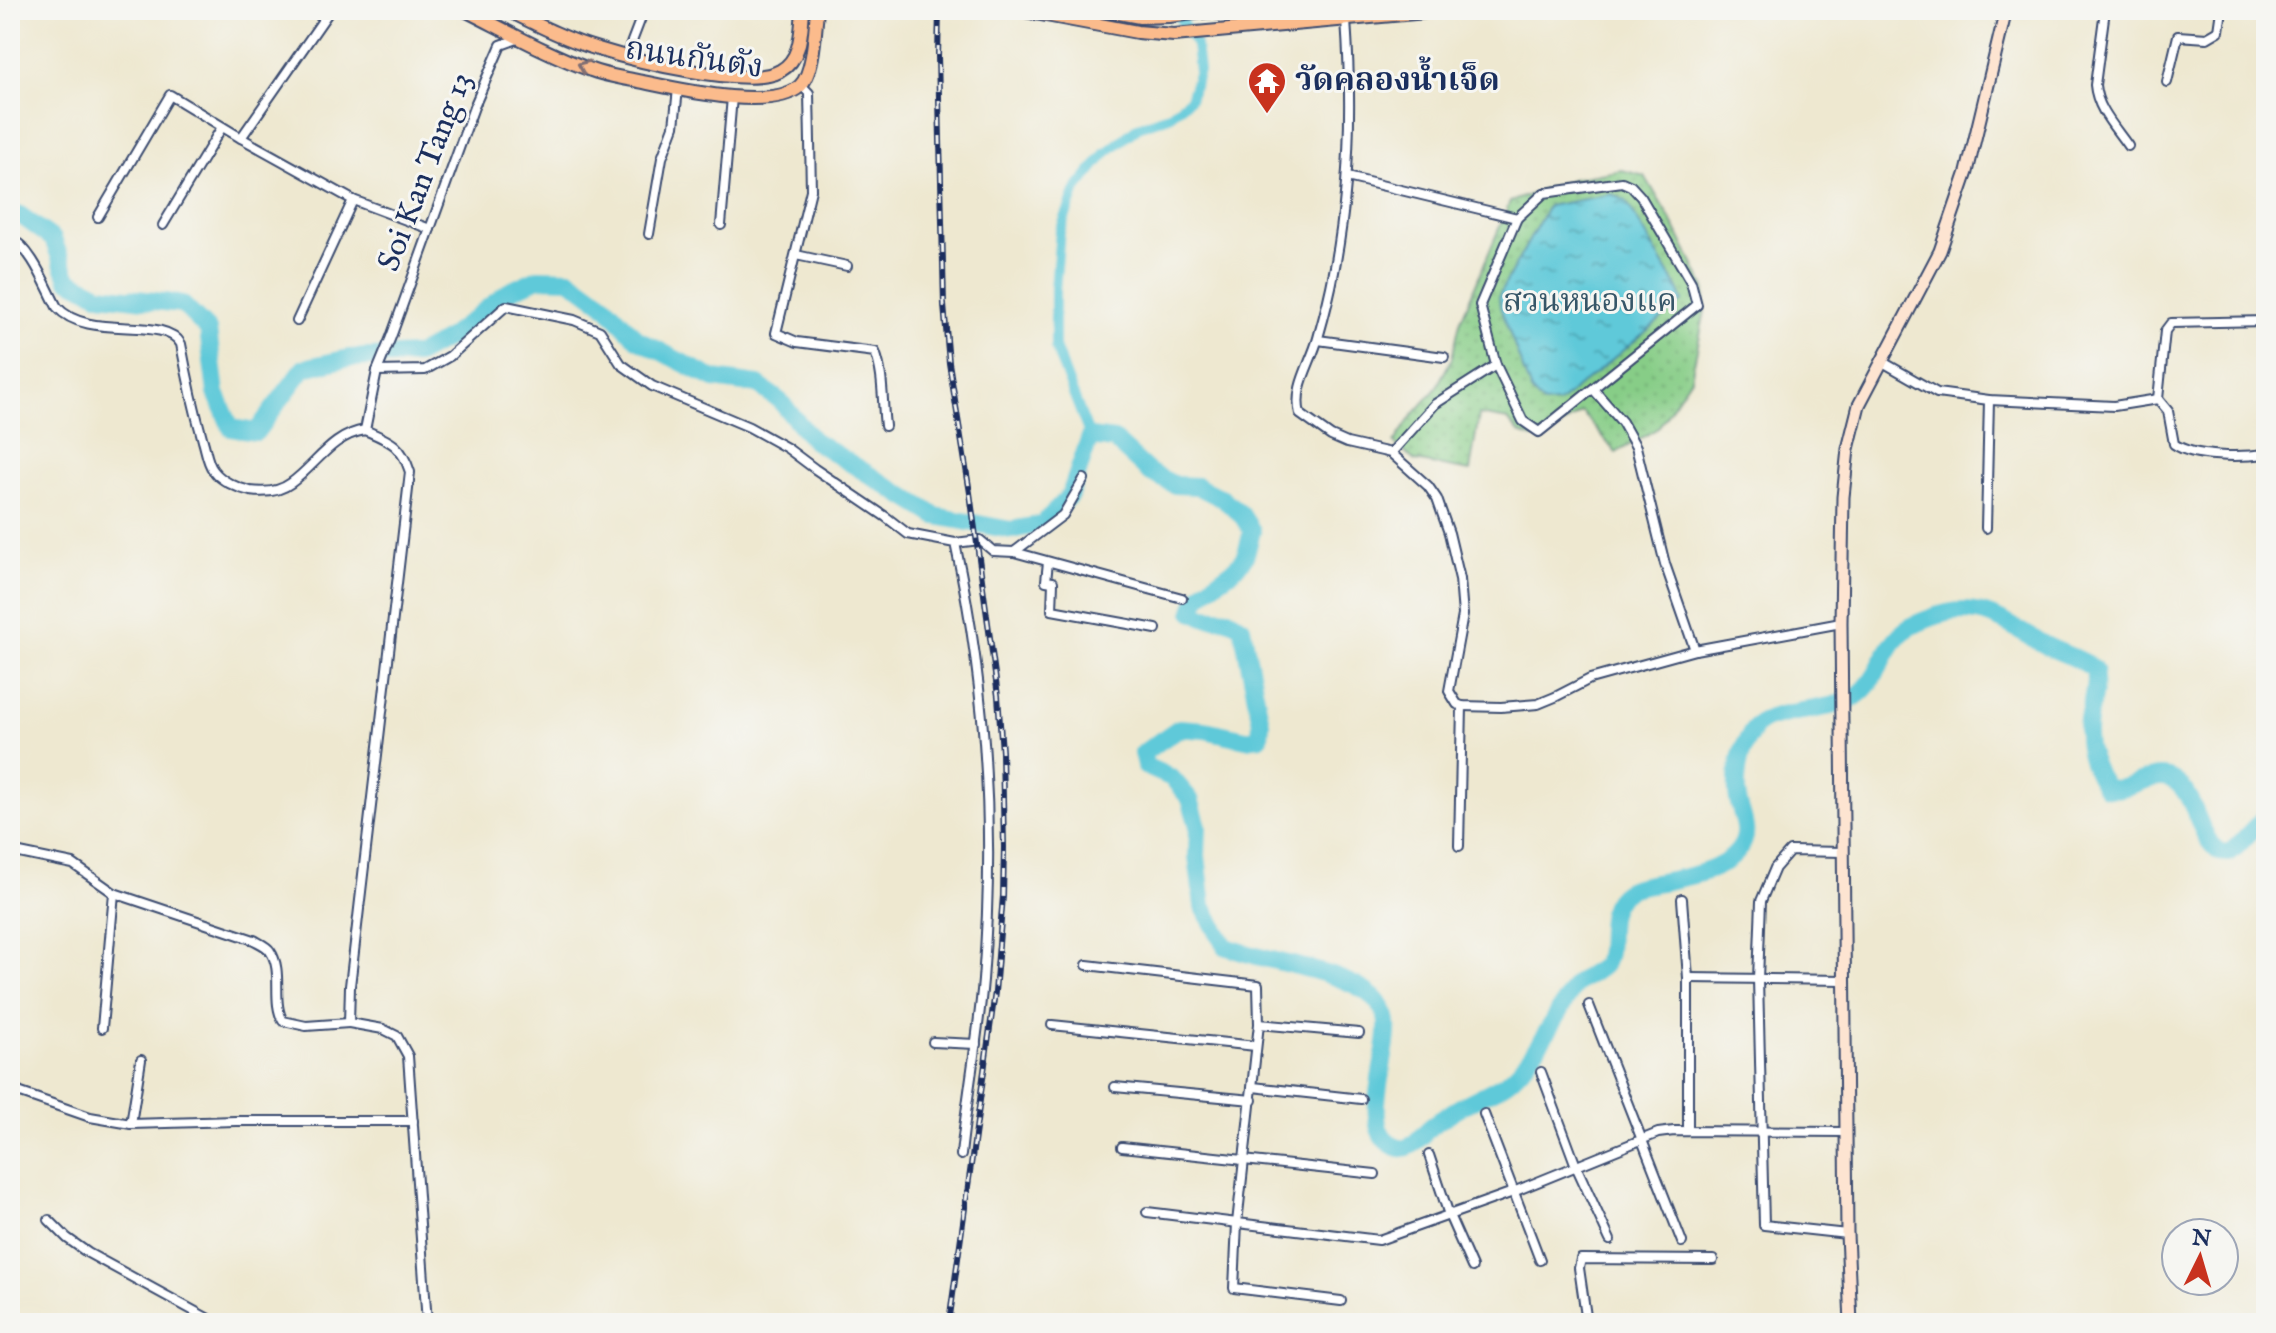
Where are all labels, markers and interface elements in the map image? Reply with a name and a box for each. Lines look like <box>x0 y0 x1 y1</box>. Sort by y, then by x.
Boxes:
street label: ถนนกันตัง <box>622 29 766 89</box>
place label: วัดคลองน้ำเจ็ด <box>1295 56 1500 102</box>
one-way arrow <box>577 59 591 76</box>
temple icon: วัดคลองน้ำเจ็ด <box>1246 60 1288 115</box>
street label: Soi Kan Tang 13 <box>369 67 483 277</box>
park label: สวนหนองแค <box>1503 282 1677 323</box>
north arrow <box>2160 1217 2240 1297</box>
text: N <box>2190 1224 2212 1254</box>

